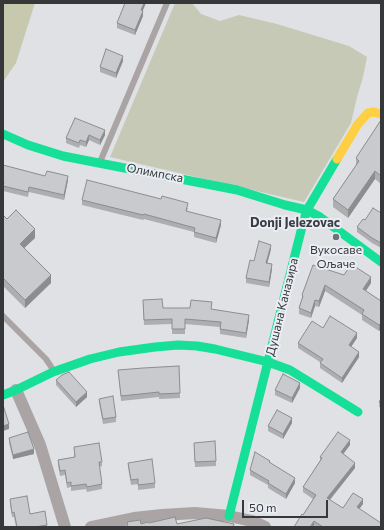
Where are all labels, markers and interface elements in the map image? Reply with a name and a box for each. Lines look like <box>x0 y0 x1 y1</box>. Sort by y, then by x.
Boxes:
street label: Олимпска <box>125 160 185 186</box>
district label: Donji Jelezovac <box>250 215 340 231</box>
marker: Вукосаве Ољаче <box>331 232 341 242</box>
place label: Вукосаве Ољаче <box>310 243 362 271</box>
street label: Душана Каназира <box>263 257 301 357</box>
scale bar <box>244 492 330 518</box>
text: 50 m <box>249 500 277 514</box>

